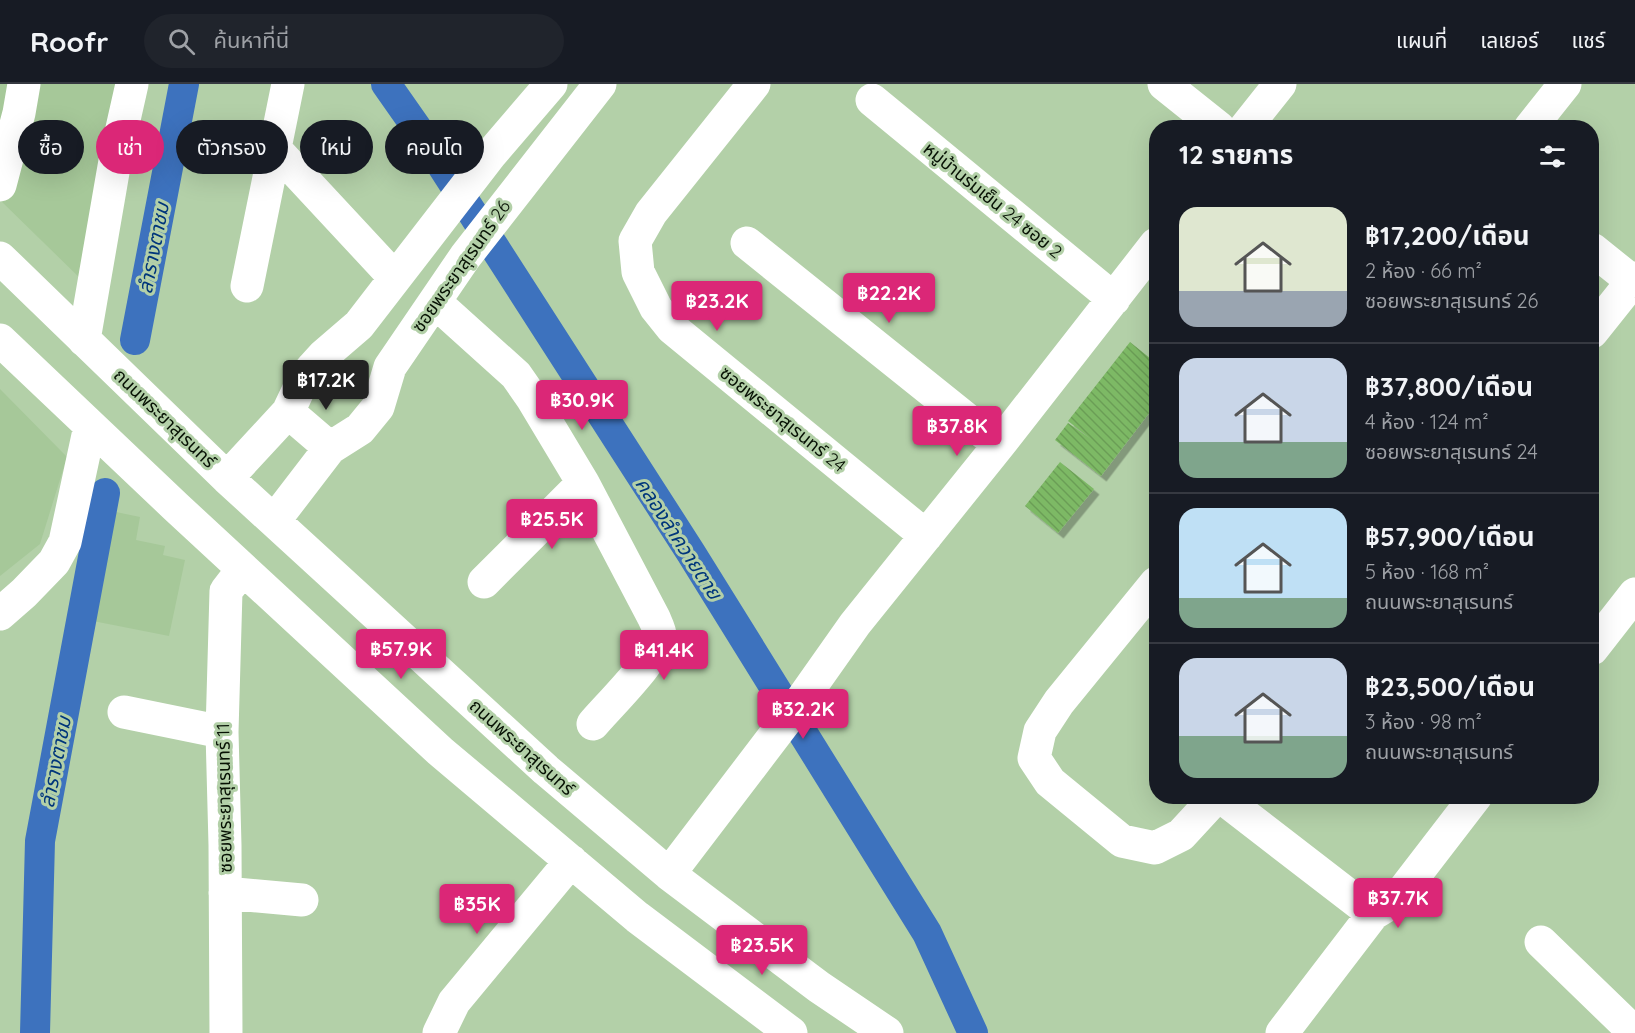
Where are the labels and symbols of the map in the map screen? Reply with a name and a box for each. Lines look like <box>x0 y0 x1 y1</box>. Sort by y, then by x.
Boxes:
street label: หมู่บ้านร่มเย็น 24 ซอย 2 <box>918 137 1067 264</box>
street label: ซอยพระยาสุเรนทร์ 26 <box>407 195 515 336</box>
water label: ลำรางตาชม <box>132 199 174 296</box>
pin: ฿22.2K <box>840 273 938 324</box>
pin: ฿23.2K <box>668 281 766 332</box>
pin: ฿17.2K <box>277 360 375 411</box>
street label: ซอยพระยาสุเรนทร์ 24 <box>715 361 851 477</box>
street label: ถนนพระยาสุเรนทร์ <box>109 363 222 473</box>
pin: ฿30.9K <box>533 380 631 431</box>
pin: ฿37.8K <box>908 406 1006 457</box>
water label: คลองลำควายตาย <box>630 472 729 605</box>
pin: ฿25.5K <box>503 499 601 550</box>
pin: ฿57.9K <box>352 629 450 680</box>
pin: ฿41.4K <box>615 630 713 681</box>
pin: ฿32.2K <box>754 689 852 740</box>
street label: ถนนพระยาสุเรนทร์ <box>465 694 580 801</box>
water label: ลำรางตาชม <box>34 713 76 810</box>
street label: ซอยพระยาสุเรนทร์ 11 <box>211 723 237 873</box>
pin: ฿37.7K <box>1349 878 1447 929</box>
pin: ฿35K <box>441 884 513 935</box>
pin: ฿23.5K <box>713 925 811 976</box>

